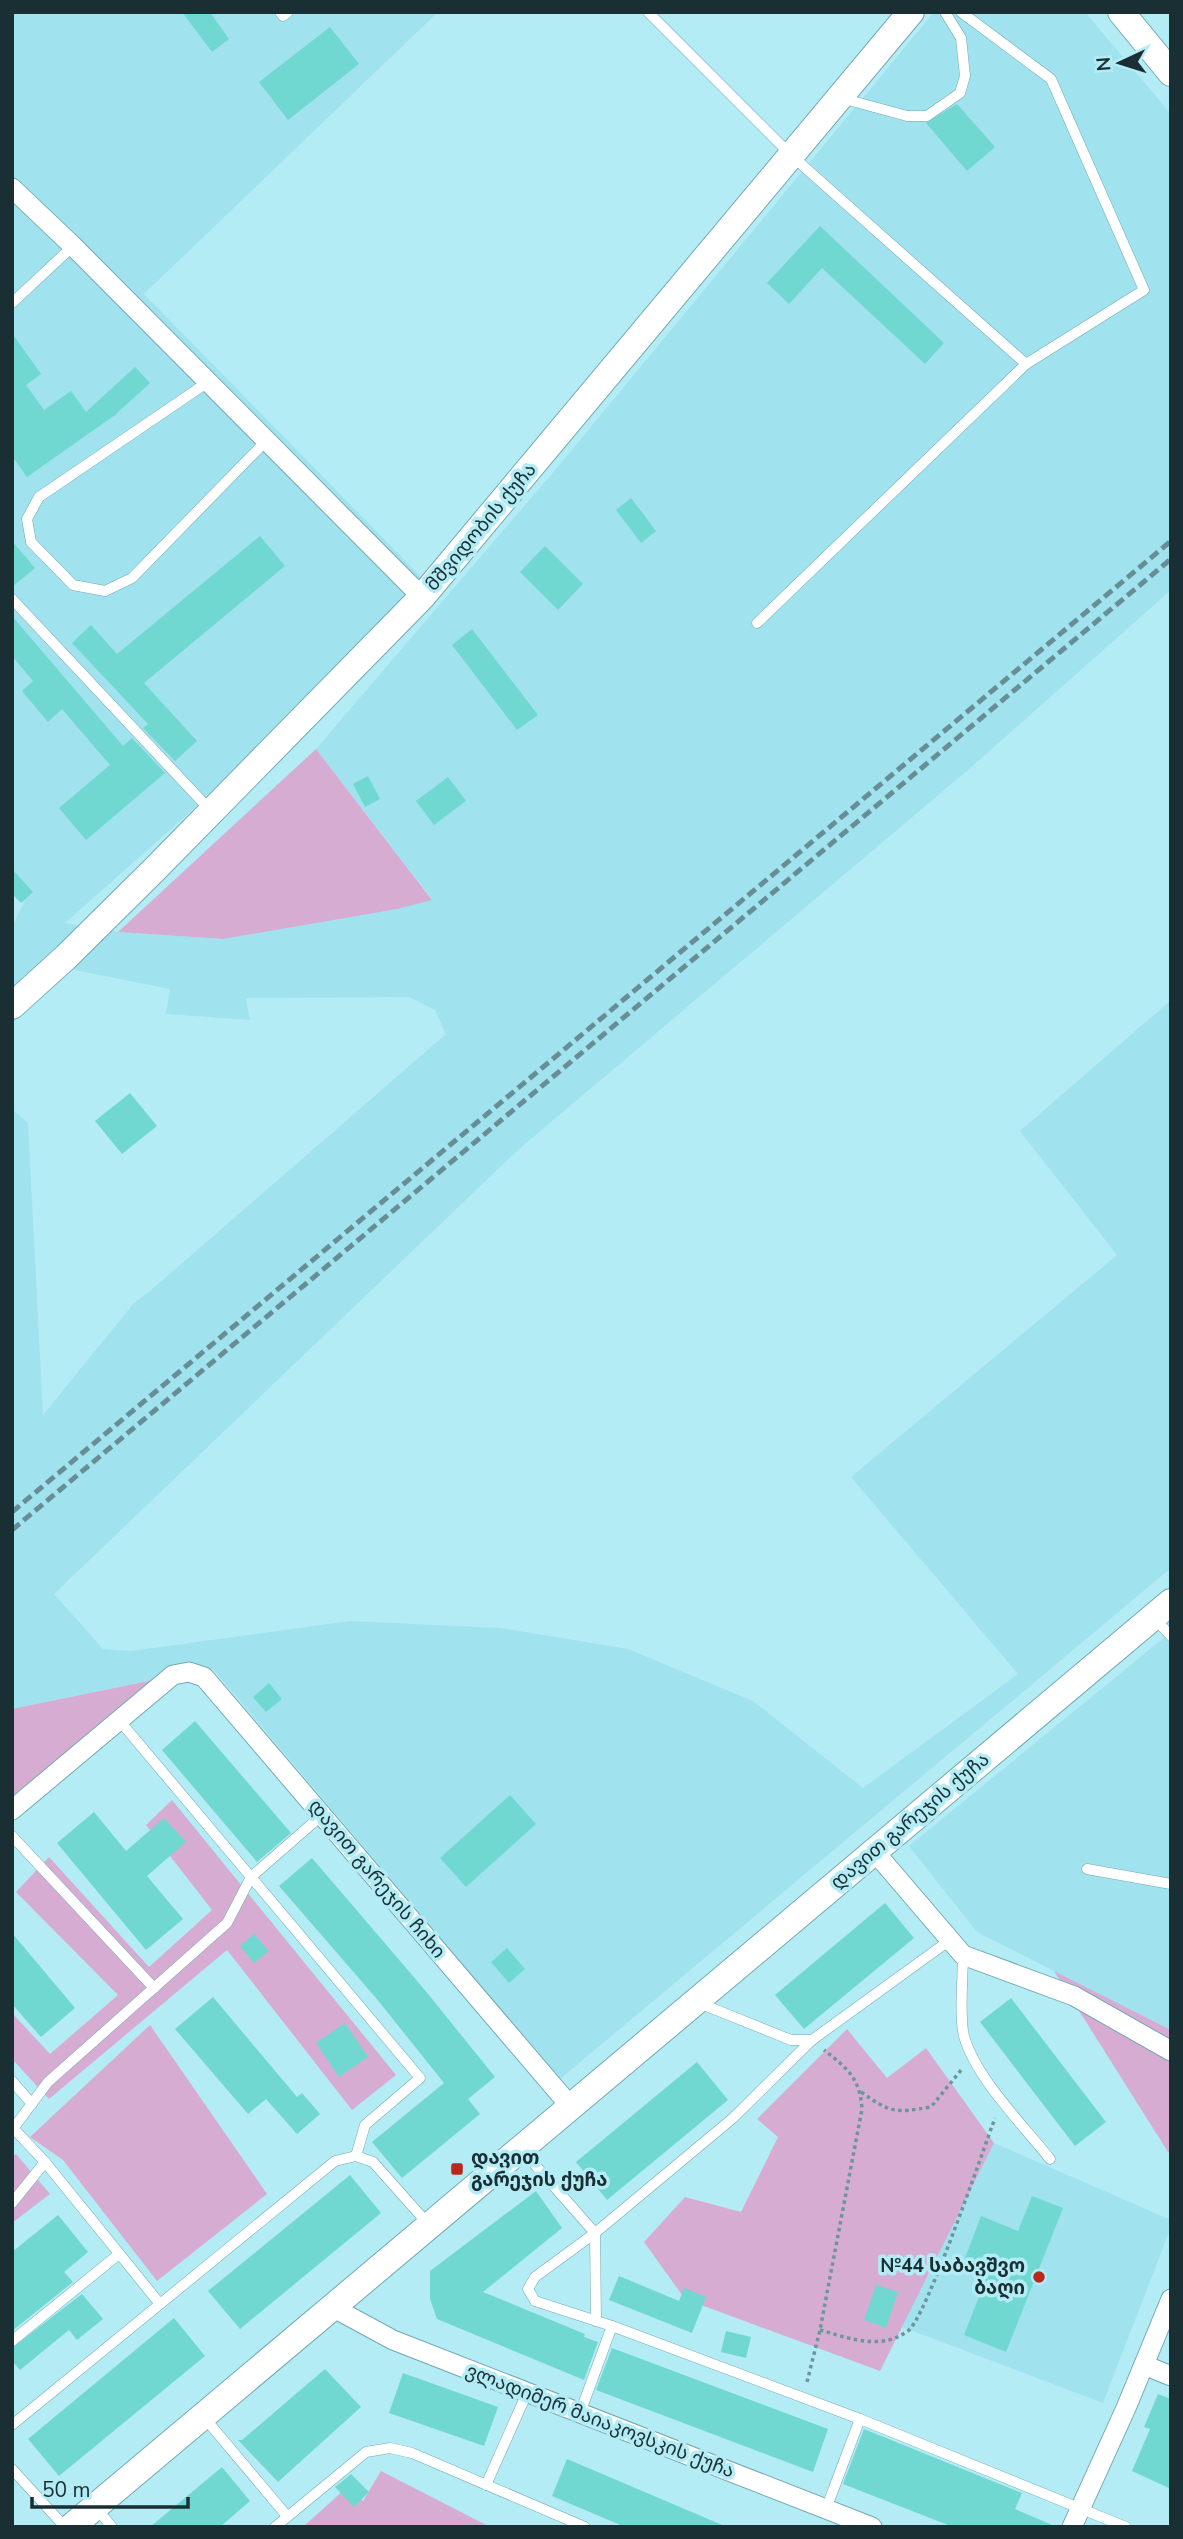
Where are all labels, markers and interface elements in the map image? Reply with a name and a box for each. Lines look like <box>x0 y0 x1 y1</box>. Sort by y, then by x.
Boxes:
north arrow <box>1085 28 1155 98</box>
text: N <box>1091 56 1118 72</box>
street label: მშვიდობის ქუჩა <box>420 458 542 596</box>
street label: დავით გარეჯის ქუჩა <box>825 1747 995 1895</box>
street label: დავით გარეჯის ჩიხი <box>303 1794 451 1964</box>
place label: დავით გარეჯის ქუჩა <box>471 2145 607 2193</box>
marker: დავით გარეჯის ქუჩა <box>449 2161 465 2177</box>
place label: №44 საბავშვო ბაღი <box>880 2253 1025 2301</box>
marker: №44 საბავშვო ბაღი <box>1031 2269 1047 2285</box>
street label: ვლადიმერ მაიაკოვსკის ქუჩა <box>462 2358 738 2484</box>
scale bar <box>32 2466 187 2510</box>
text: 50 m <box>42 2476 91 2504</box>

